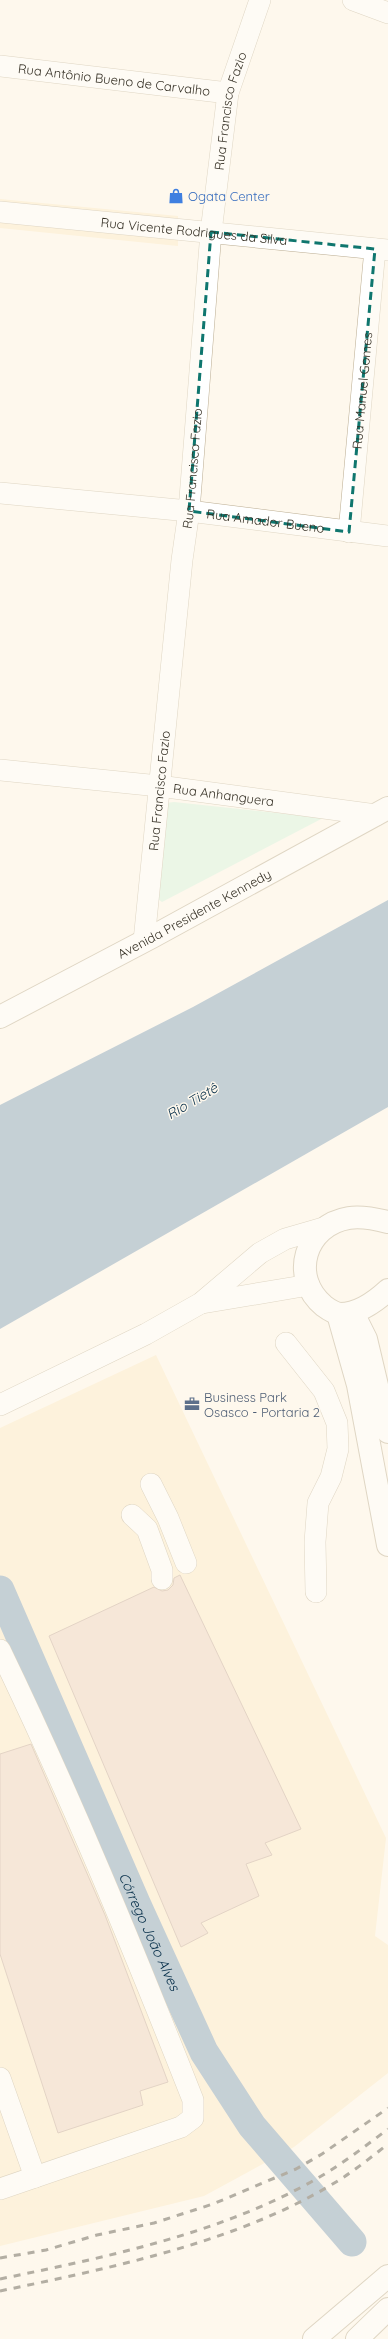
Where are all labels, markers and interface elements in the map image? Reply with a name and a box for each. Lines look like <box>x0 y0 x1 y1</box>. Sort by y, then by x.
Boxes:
street label: Rua Francisco Fazio <box>211 50 250 171</box>
street label: Rua Antônio Bueno de Carvalho <box>17 60 211 99</box>
shop icon: Ogata Center <box>167 187 185 205</box>
place label: Ogata Center <box>188 188 270 204</box>
street label: Rua Vicente Rodrigues da Silva <box>100 214 288 248</box>
street label: Rua Manuel Gomes <box>349 332 375 450</box>
street label: Rua Francisco Fazio <box>179 408 205 530</box>
street label: Rua Amador Bueno <box>206 505 325 536</box>
street label: Rua Francisco Fazio <box>145 730 173 852</box>
street label: Rua Anhanguera <box>172 780 275 809</box>
street label: Avenida Presidente Kennedy <box>115 866 274 962</box>
water label: Rio Tietê <box>163 1078 222 1123</box>
place label: Business Park Osasco - Portaria 2 <box>204 1389 320 1420</box>
office icon: Business Park Osasco - Portaria 2 <box>183 1395 201 1413</box>
water label: Córrego João Alves <box>115 1870 184 1995</box>

